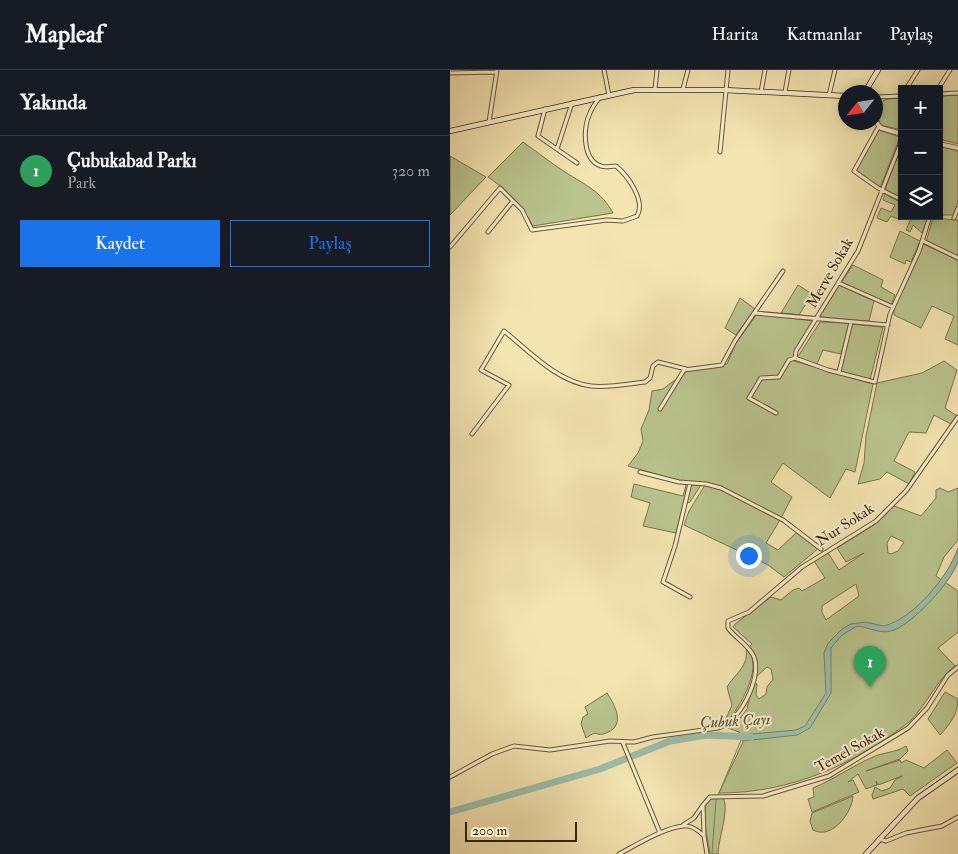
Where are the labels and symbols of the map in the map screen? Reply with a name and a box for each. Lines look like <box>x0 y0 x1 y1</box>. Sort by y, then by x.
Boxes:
north arrow <box>838 85 883 130</box>
street label: Merve Sokak <box>802 235 858 311</box>
street label: Nur Sokak <box>812 499 878 551</box>
your location <box>736 543 762 569</box>
pin: 1 <box>854 646 886 687</box>
water label: Çubuk Çayı <box>699 709 771 733</box>
street label: Temel Sokak <box>812 723 888 777</box>
scale bar <box>465 819 578 842</box>

